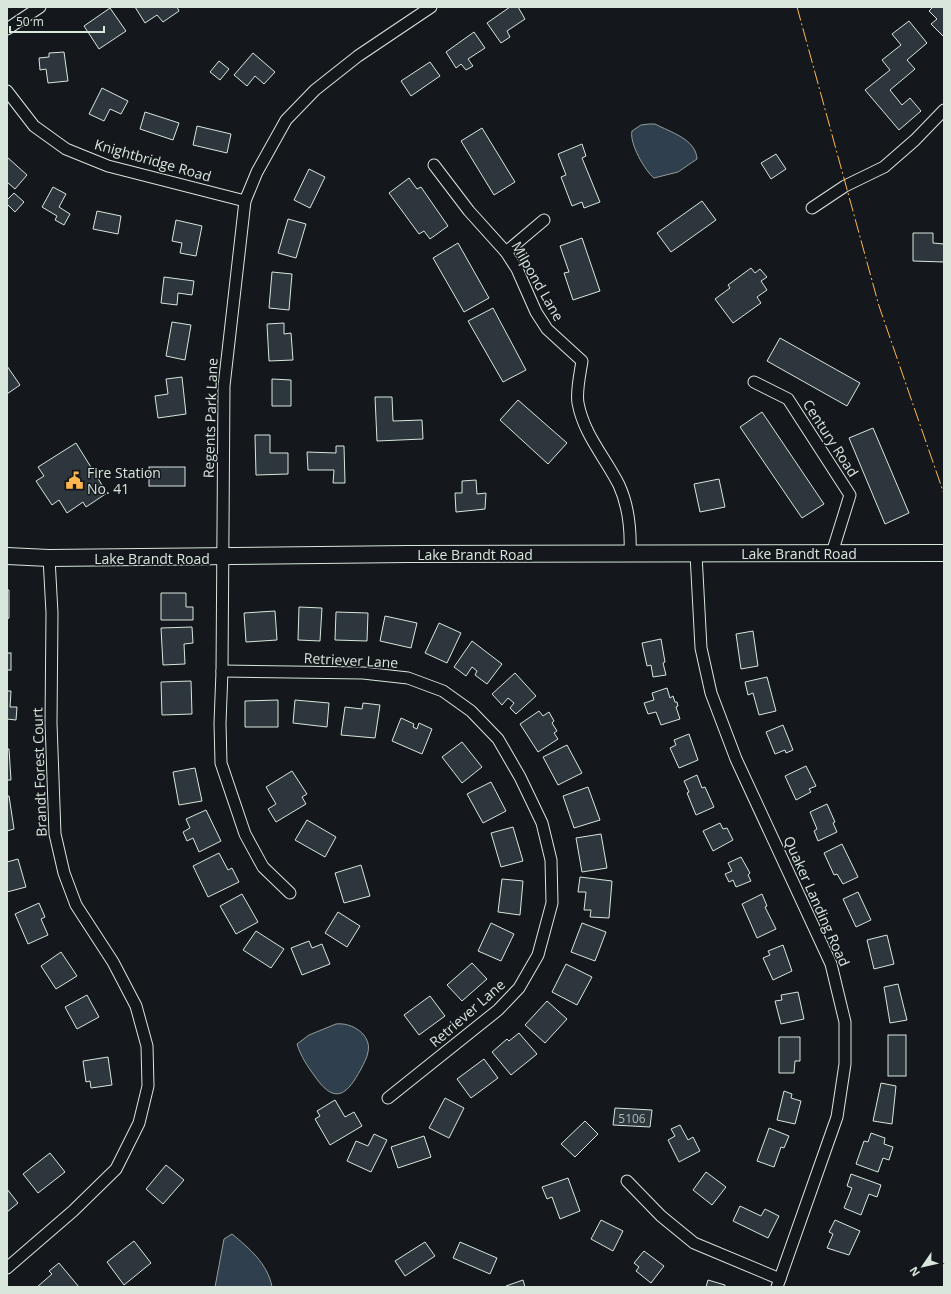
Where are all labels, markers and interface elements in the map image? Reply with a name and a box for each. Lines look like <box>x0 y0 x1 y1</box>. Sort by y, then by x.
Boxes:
scale bar <box>10 8 104 34</box>
text: 50 m <box>16 13 44 30</box>
street label: Knightbridge Road <box>92 134 214 186</box>
street label: Milpond Lane <box>508 238 569 324</box>
street label: Regents Park Lane <box>198 357 222 478</box>
street label: Century Road <box>799 396 863 480</box>
place label: Fire Station No. 41 <box>87 463 161 498</box>
public building icon: Fire Station No. 41 <box>64 470 84 490</box>
street label: Lake Brandt Road <box>741 544 857 563</box>
street label: Lake Brandt Road <box>417 545 533 564</box>
street label: Lake Brandt Road <box>94 549 210 568</box>
street label: Retriever Lane <box>303 648 399 672</box>
street label: Brandt Forest Court <box>27 707 51 837</box>
street label: Quaker Landing Road <box>780 833 854 969</box>
street label: Retriever Lane <box>425 975 509 1051</box>
house number: 5106 <box>618 1110 646 1127</box>
north arrow <box>903 1246 943 1286</box>
text: N <box>906 1264 923 1280</box>

